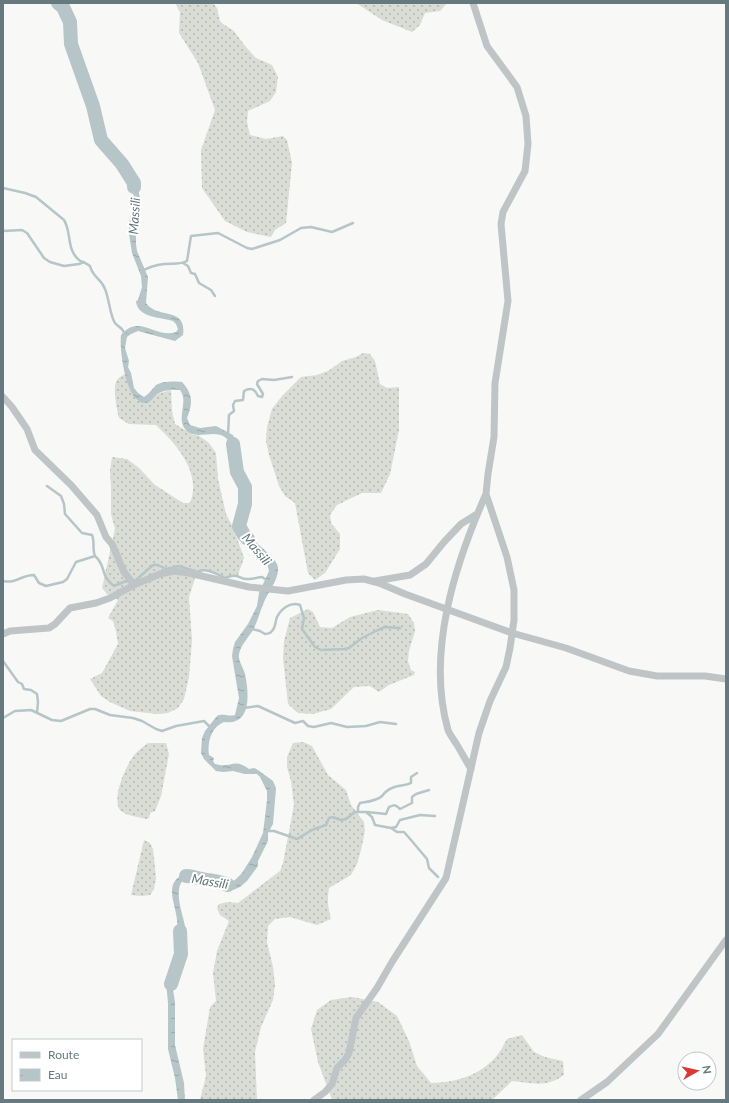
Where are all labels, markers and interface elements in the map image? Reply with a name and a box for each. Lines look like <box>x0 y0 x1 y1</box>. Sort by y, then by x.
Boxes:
water label: Massili <box>125 197 143 235</box>
water label: Massili <box>239 530 275 568</box>
water label: Massili <box>190 870 230 892</box>
legend <box>12 1039 142 1091</box>
text: Route <box>48 1047 79 1062</box>
north arrow <box>677 1051 717 1091</box>
text: N <box>700 1064 714 1075</box>
text: Eau <box>48 1067 68 1082</box>

